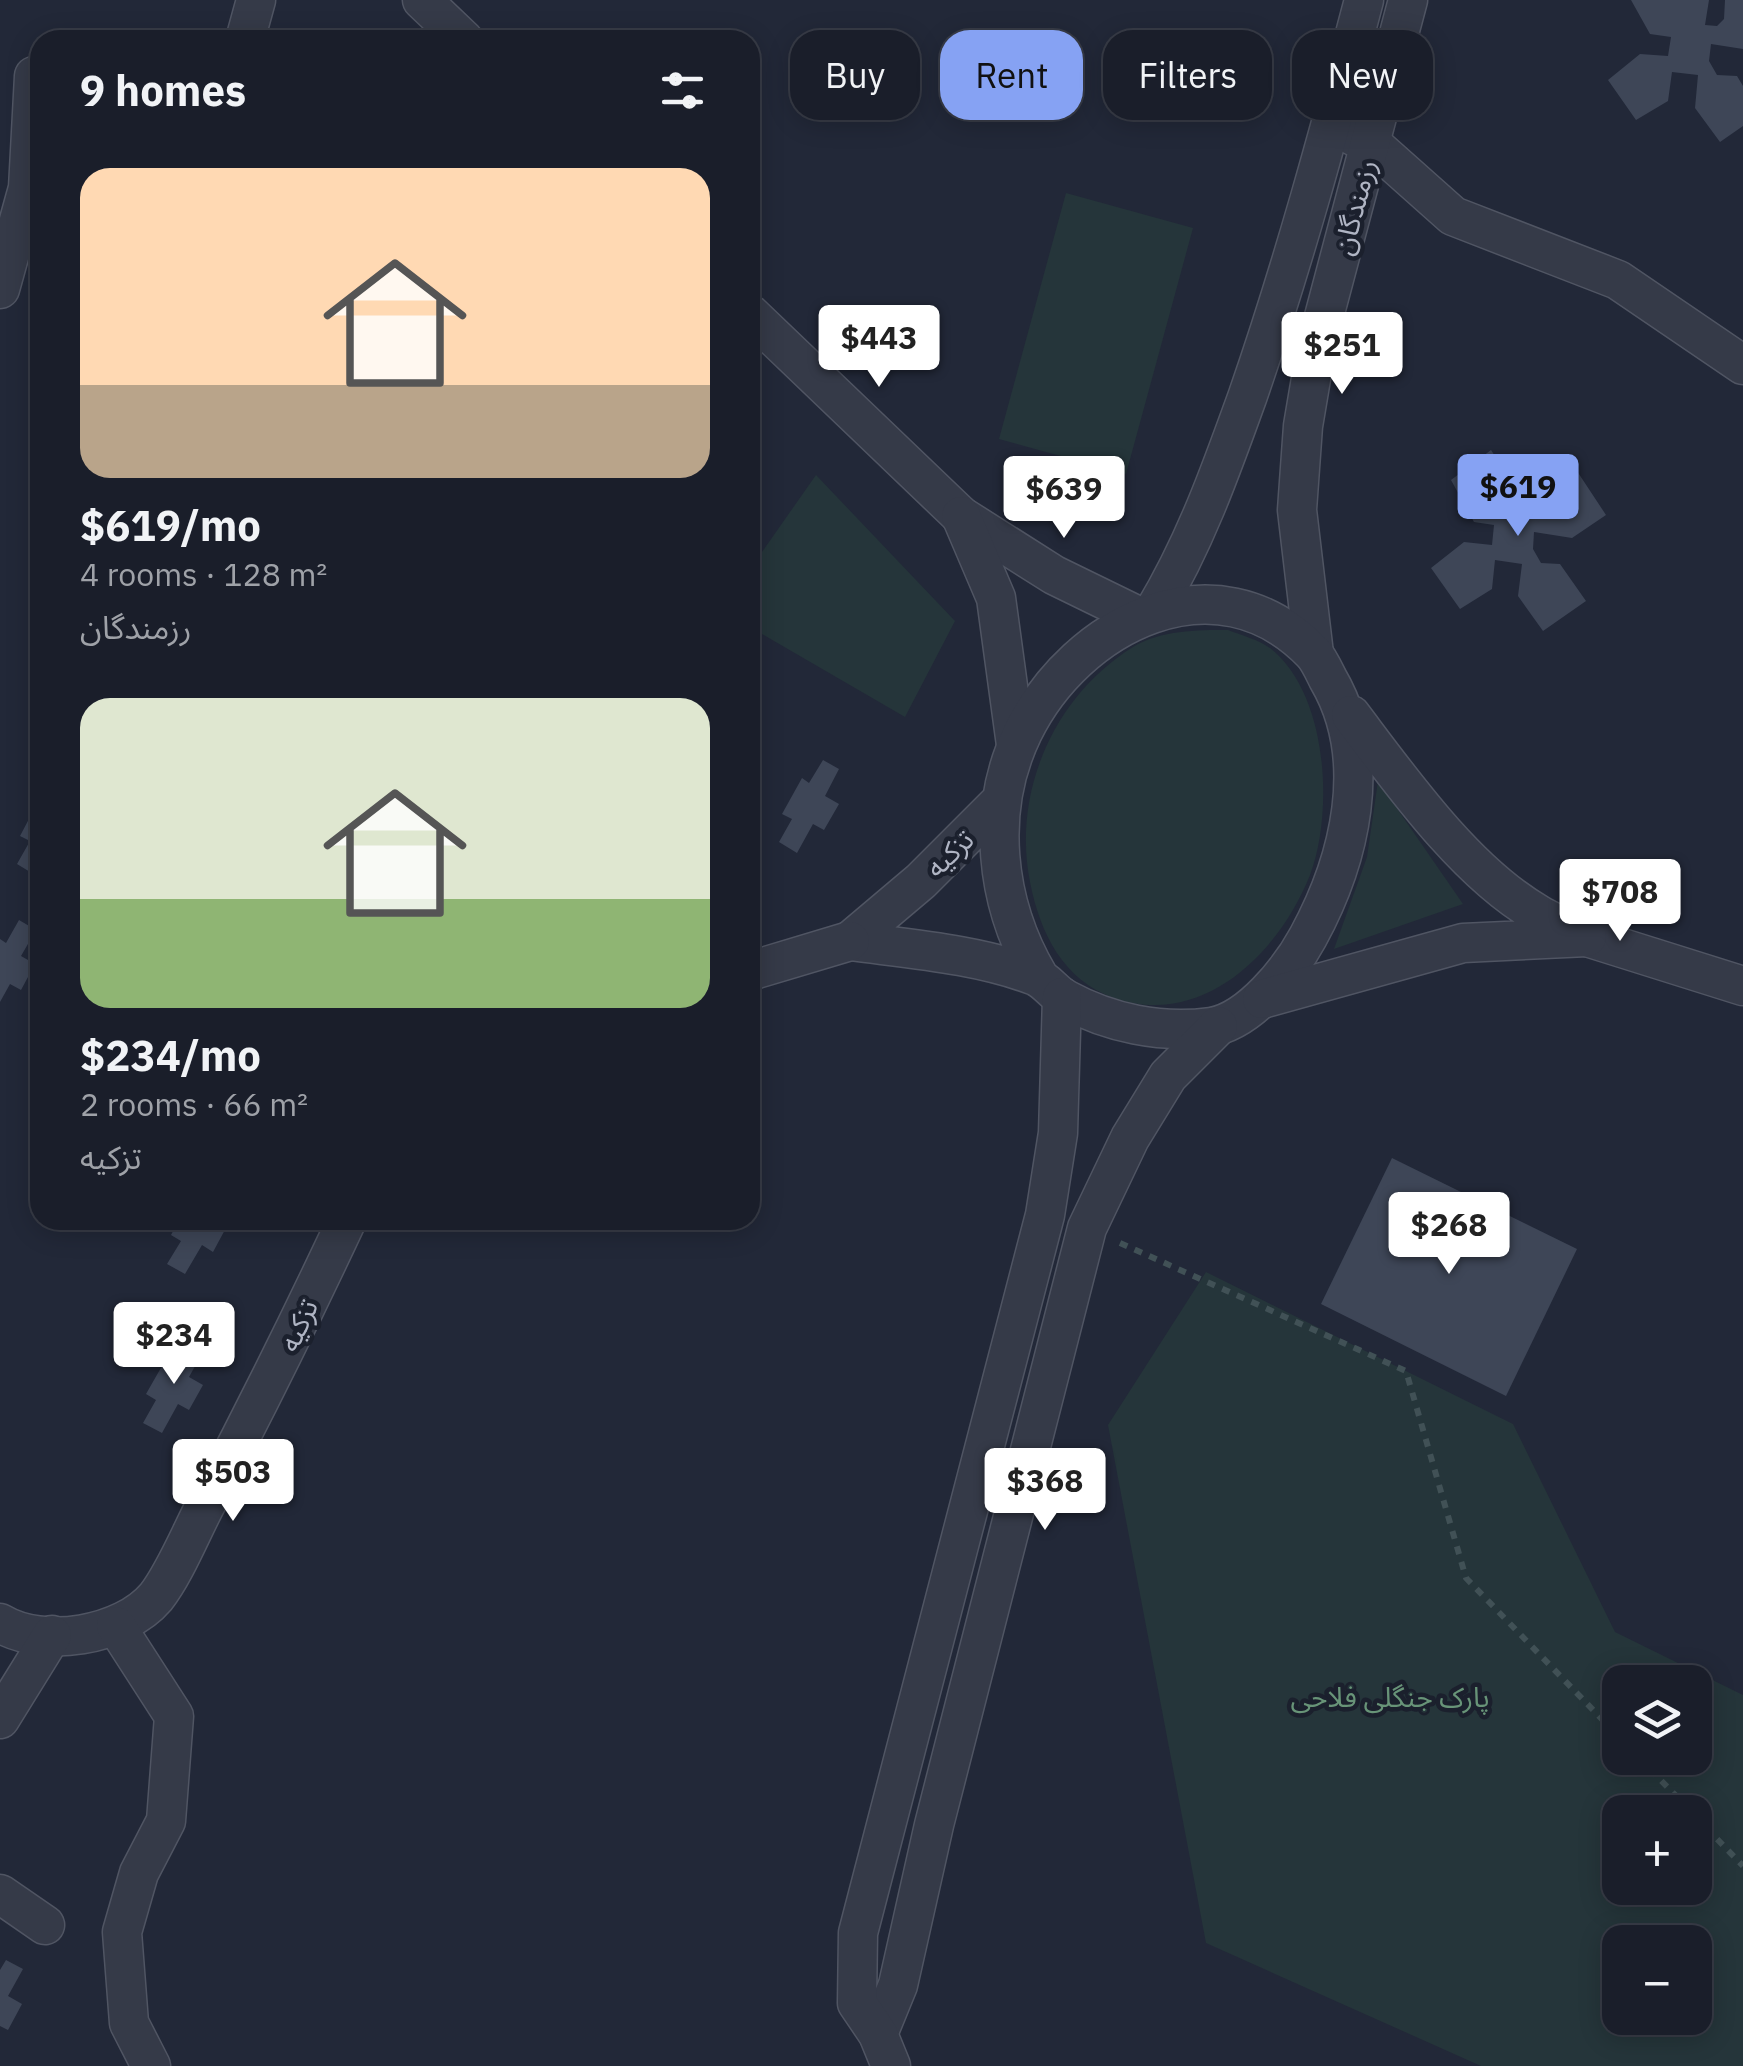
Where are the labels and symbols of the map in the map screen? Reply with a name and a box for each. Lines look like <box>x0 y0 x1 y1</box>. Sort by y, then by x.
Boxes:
street label: رزمندگان <box>1324 155 1384 259</box>
pin: $443 <box>820 305 938 390</box>
pin: $251 <box>1283 312 1401 397</box>
pin: $619 <box>1459 454 1577 539</box>
pin: $639 <box>1005 456 1123 541</box>
street label: تزکیه <box>917 821 981 885</box>
pin: $708 <box>1561 859 1679 944</box>
pin: $268 <box>1390 1192 1508 1277</box>
street label: تزکیه <box>270 1293 326 1357</box>
pin: $234 <box>115 1302 233 1387</box>
pin: $503 <box>174 1439 292 1524</box>
pin: $368 <box>986 1448 1104 1533</box>
park label: پارک جنگلی فلاحی <box>1290 1678 1490 1715</box>

